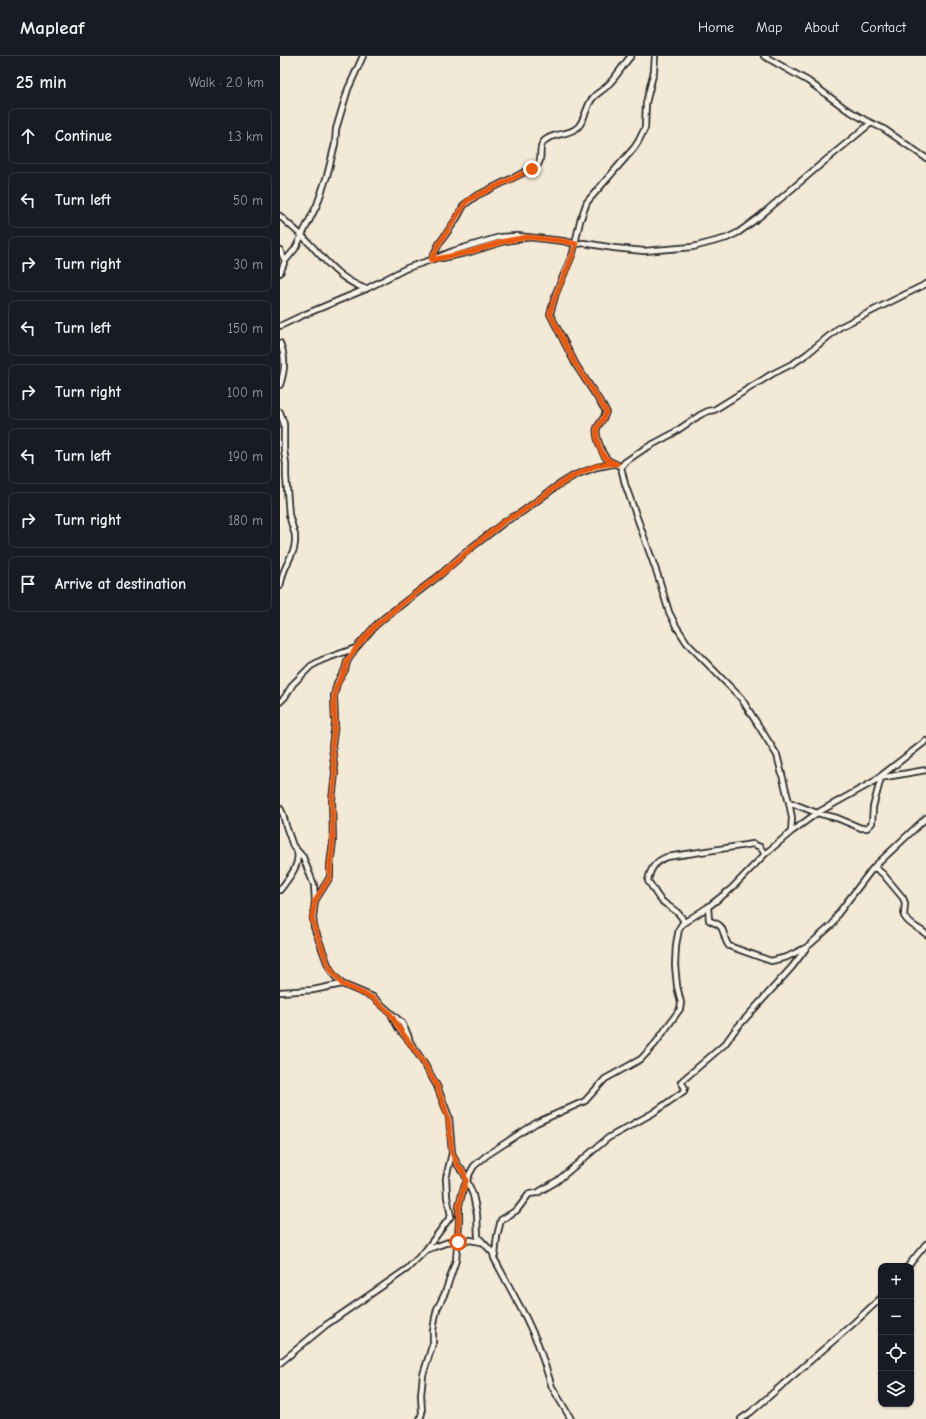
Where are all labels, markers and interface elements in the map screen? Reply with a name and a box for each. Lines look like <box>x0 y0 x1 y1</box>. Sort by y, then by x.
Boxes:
text: Mapleaf <box>20 17 84 39</box>
text: Home <box>698 19 734 36</box>
text: Map <box>756 19 782 36</box>
text: About <box>804 19 839 36</box>
text: Contact <box>861 19 906 36</box>
text: 25 min <box>16 73 66 92</box>
text: Walk · 2.0 km <box>189 75 264 90</box>
icon: ahead <box>17 125 39 147</box>
text: Continue <box>55 127 112 145</box>
text: 1.3 km <box>228 129 263 144</box>
route end <box>523 160 541 178</box>
icon: left <box>17 189 39 211</box>
text: Turn left <box>55 191 111 209</box>
text: 50 m <box>233 193 263 208</box>
icon: right <box>17 253 39 275</box>
text: Turn right <box>55 255 121 273</box>
text: 30 m <box>233 257 263 272</box>
icon: left <box>17 317 39 339</box>
text: Turn left <box>55 319 111 337</box>
text: 150 m <box>228 321 263 336</box>
icon: right <box>17 381 39 403</box>
text: Turn right <box>55 383 121 401</box>
text: 100 m <box>227 385 263 400</box>
icon: left <box>17 445 39 467</box>
text: Turn left <box>55 447 111 465</box>
text: 190 m <box>228 449 263 464</box>
icon: right <box>17 509 39 531</box>
text: Turn right <box>55 511 121 529</box>
text: 180 m <box>228 513 263 528</box>
icon: arrive <box>17 573 39 595</box>
text: Arrive at destination <box>55 575 186 593</box>
route start <box>449 1233 467 1251</box>
map controls <box>878 1263 914 1407</box>
button: + <box>878 1263 914 1299</box>
button: − <box>878 1299 914 1335</box>
button: locate <box>878 1335 914 1371</box>
button: layers <box>878 1371 914 1407</box>

